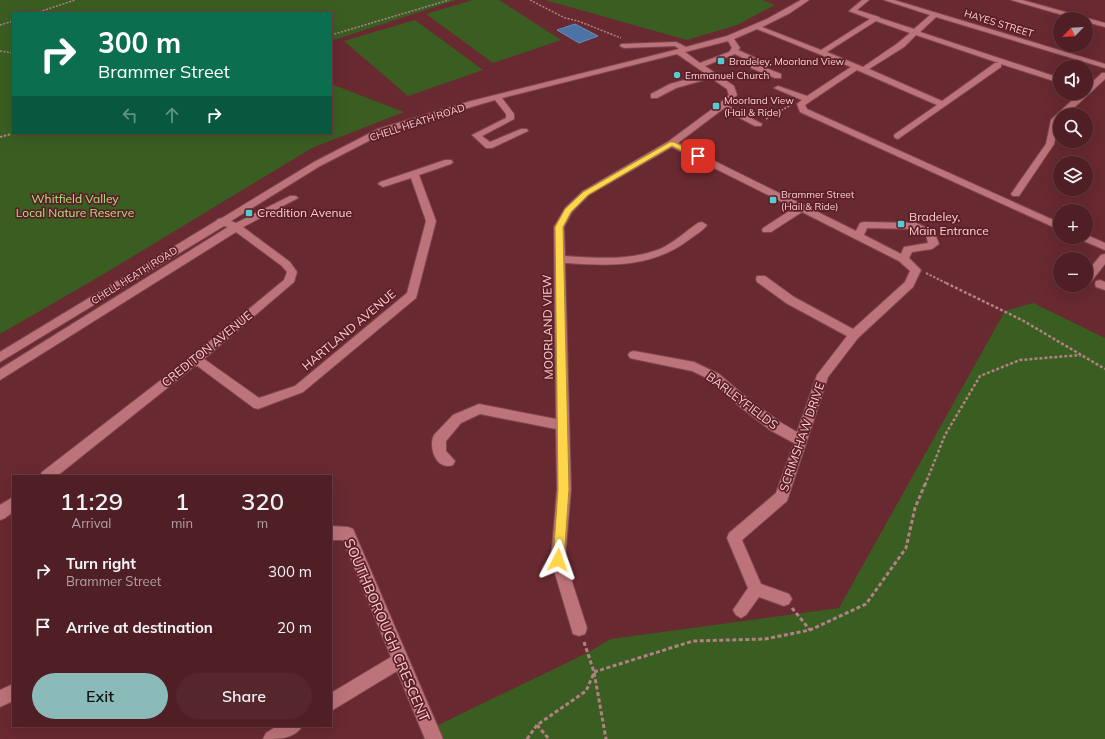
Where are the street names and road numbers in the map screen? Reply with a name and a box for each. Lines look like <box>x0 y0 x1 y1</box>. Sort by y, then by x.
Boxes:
street label: HAYES STREET <box>963 7 1035 40</box>
street label: CHELL HEATH ROAD <box>368 101 466 144</box>
street label: CHELL HEATH ROAD <box>89 244 180 307</box>
street label: MOORLAND VIEW <box>539 274 556 380</box>
street label: HARTLAND AVENUE <box>299 286 399 373</box>
street label: CREDITON AVENUE <box>158 308 255 390</box>
street label: BARLEYFIELDS <box>703 369 781 432</box>
street label: SCRIMSHAW DRIVE <box>776 380 827 493</box>
street label: SOUTHBOROUGH CRESCENT <box>340 536 434 725</box>

